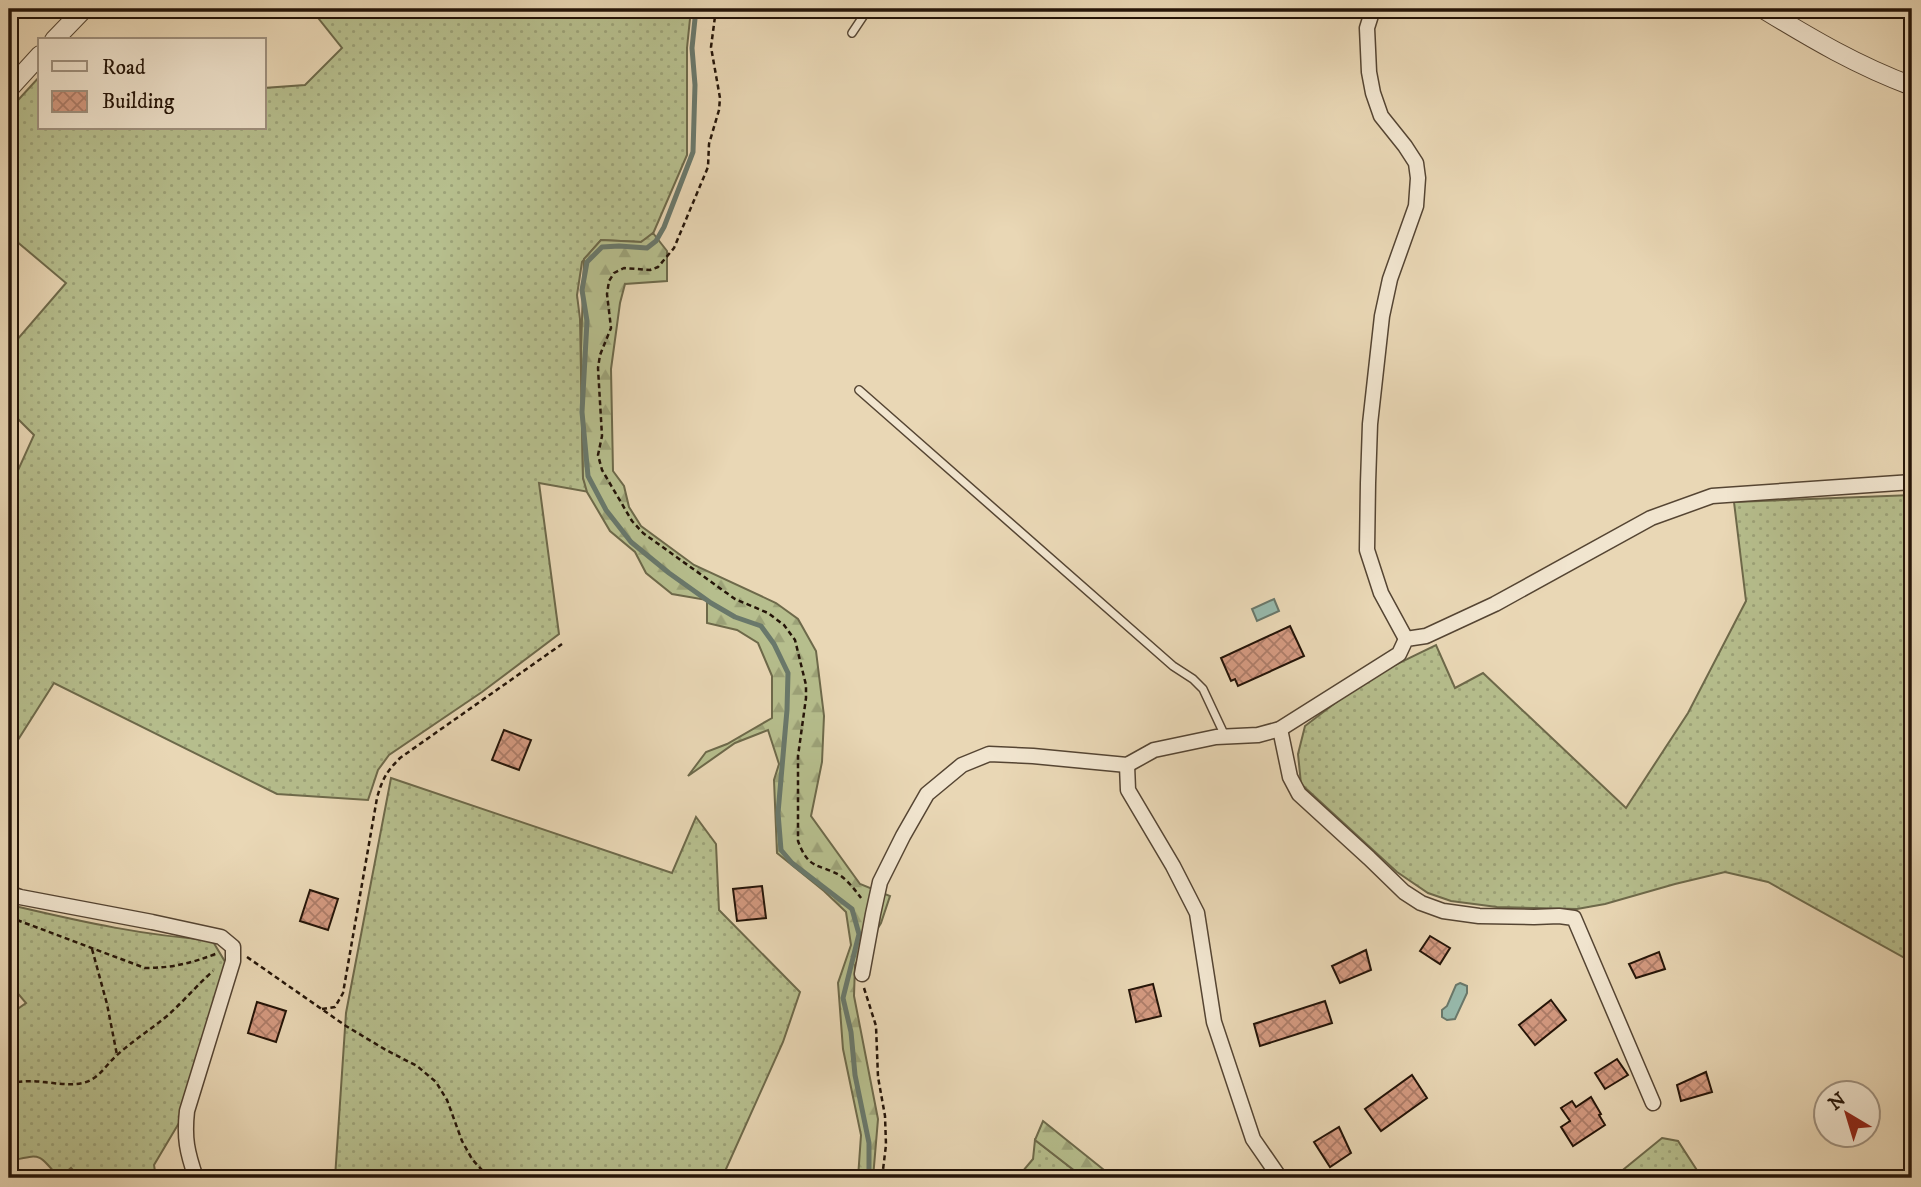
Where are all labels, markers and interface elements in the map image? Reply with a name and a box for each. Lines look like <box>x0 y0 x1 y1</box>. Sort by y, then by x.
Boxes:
legend <box>38 38 266 130</box>
text: Road <box>102 55 146 81</box>
text: Building <box>102 89 175 115</box>
north arrow <box>1812 1078 1882 1148</box>
text: N <box>1824 1088 1851 1116</box>

